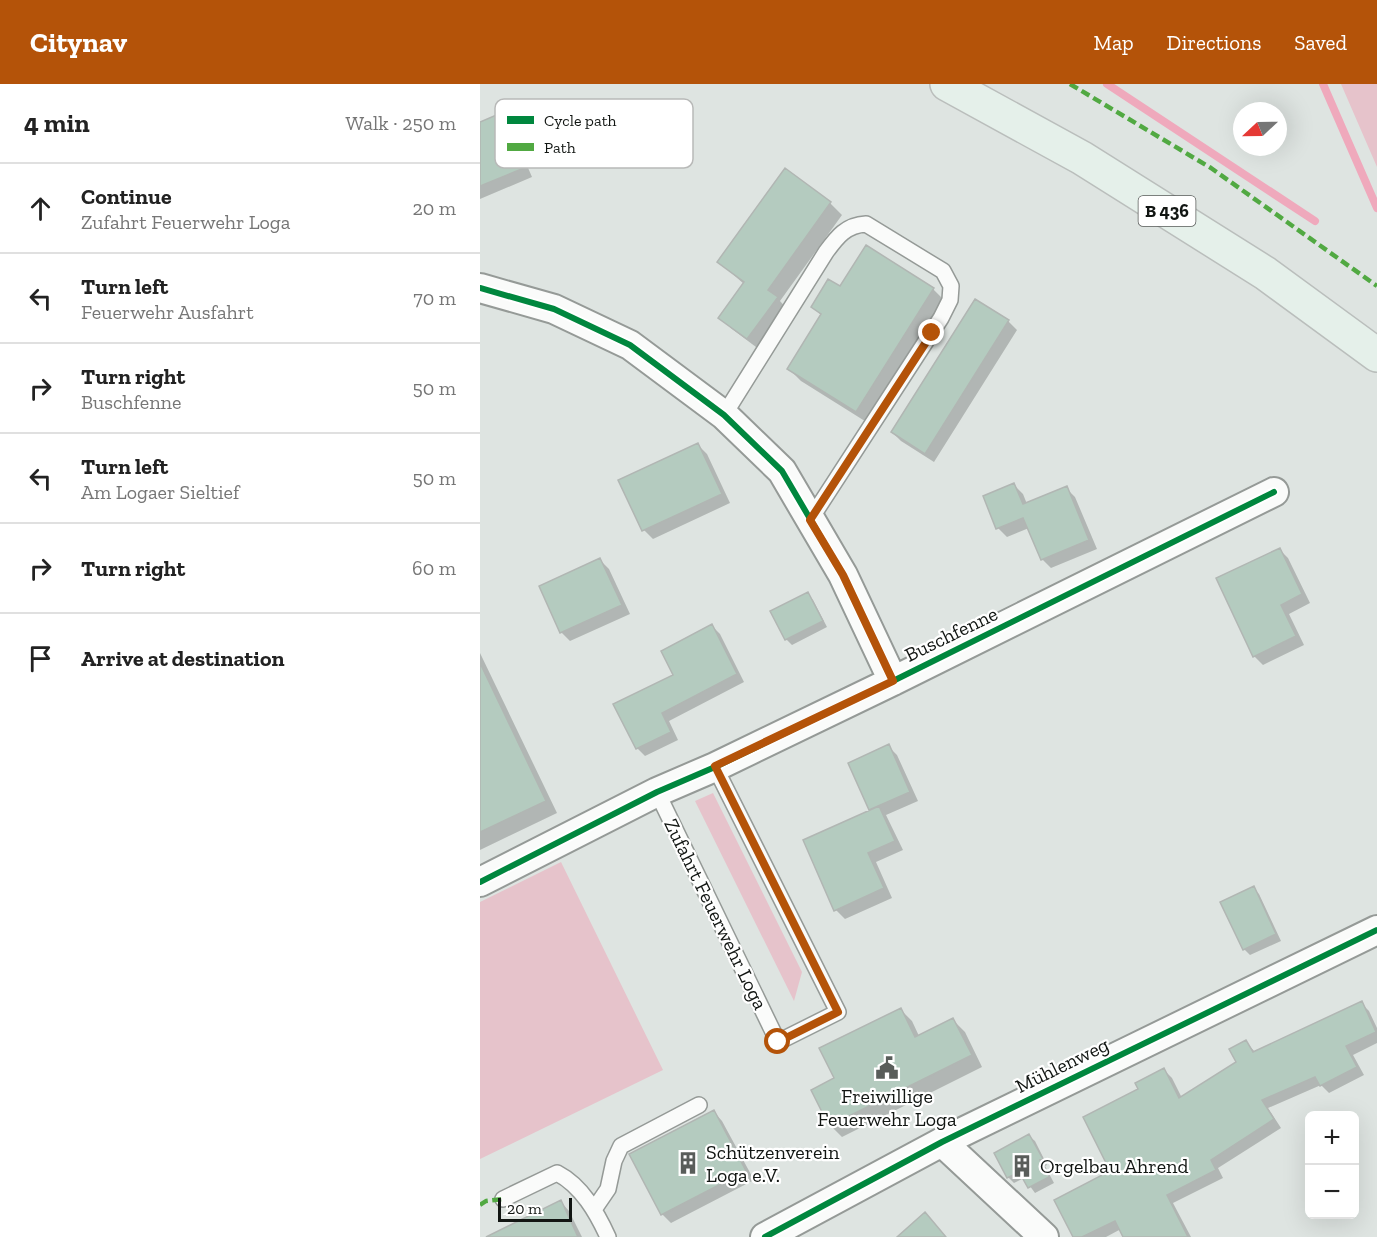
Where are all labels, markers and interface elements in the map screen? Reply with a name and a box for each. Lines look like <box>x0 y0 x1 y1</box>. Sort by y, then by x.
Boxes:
text: Citynav <box>30 26 127 59</box>
text: Map <box>1094 30 1134 55</box>
text: Directions <box>1167 30 1261 55</box>
text: Saved <box>1294 30 1347 55</box>
legend <box>495 99 693 168</box>
north arrow <box>1233 102 1287 156</box>
text: 4 min <box>24 107 90 139</box>
text: Walk · 250 m <box>346 111 456 135</box>
text: Cycle path <box>544 111 617 130</box>
text: Path <box>544 138 576 157</box>
text: Continue <box>81 183 172 210</box>
icon: ahead <box>24 192 57 225</box>
text: 20 m <box>412 196 456 220</box>
road number: B 436 <box>1138 196 1196 226</box>
text: Zufahrt Feuerwehr Loga <box>81 210 290 234</box>
text: Turn left <box>81 273 168 300</box>
icon: left <box>24 282 57 315</box>
text: 70 m <box>413 286 456 310</box>
text: Feuerwehr Ausfahrt <box>81 300 254 324</box>
route end <box>918 319 944 345</box>
text: Turn right <box>81 363 185 390</box>
icon: right <box>24 372 57 405</box>
text: 50 m <box>412 376 456 400</box>
text: Buschfenne <box>81 390 181 414</box>
text: Turn left <box>81 453 168 480</box>
icon: left <box>24 462 57 495</box>
text: 50 m <box>412 466 456 490</box>
text: Am Logaer Sieltief <box>81 480 239 504</box>
icon: right <box>24 552 57 585</box>
text: Turn right <box>81 555 185 582</box>
text: 60 m <box>412 556 456 580</box>
street label: Buschfenne <box>901 601 1001 667</box>
icon: arrive <box>24 642 57 675</box>
text: Arrive at destination <box>81 645 284 672</box>
street label: Zufahrt Feuerwehr Loga <box>659 815 773 1014</box>
route start <box>764 1028 790 1054</box>
street label: Mühlenweg <box>1011 1032 1113 1098</box>
public building icon: Freiwillige Feuerwehr Loga <box>874 1055 900 1081</box>
place label: Freiwillige Feuerwehr Loga <box>817 1084 957 1131</box>
map controls <box>1305 1111 1359 1219</box>
button: + <box>1305 1111 1359 1165</box>
place label: Schützenverein Loga e.V. <box>706 1140 840 1187</box>
building icon: Schützenverein Loga e.V. <box>675 1150 701 1176</box>
building icon: Orgelbau Ahrend <box>1009 1153 1035 1179</box>
place label: Orgelbau Ahrend <box>1040 1154 1189 1178</box>
button: − <box>1305 1165 1359 1219</box>
scale bar <box>498 1195 572 1222</box>
text: 20 m <box>507 1199 542 1218</box>

